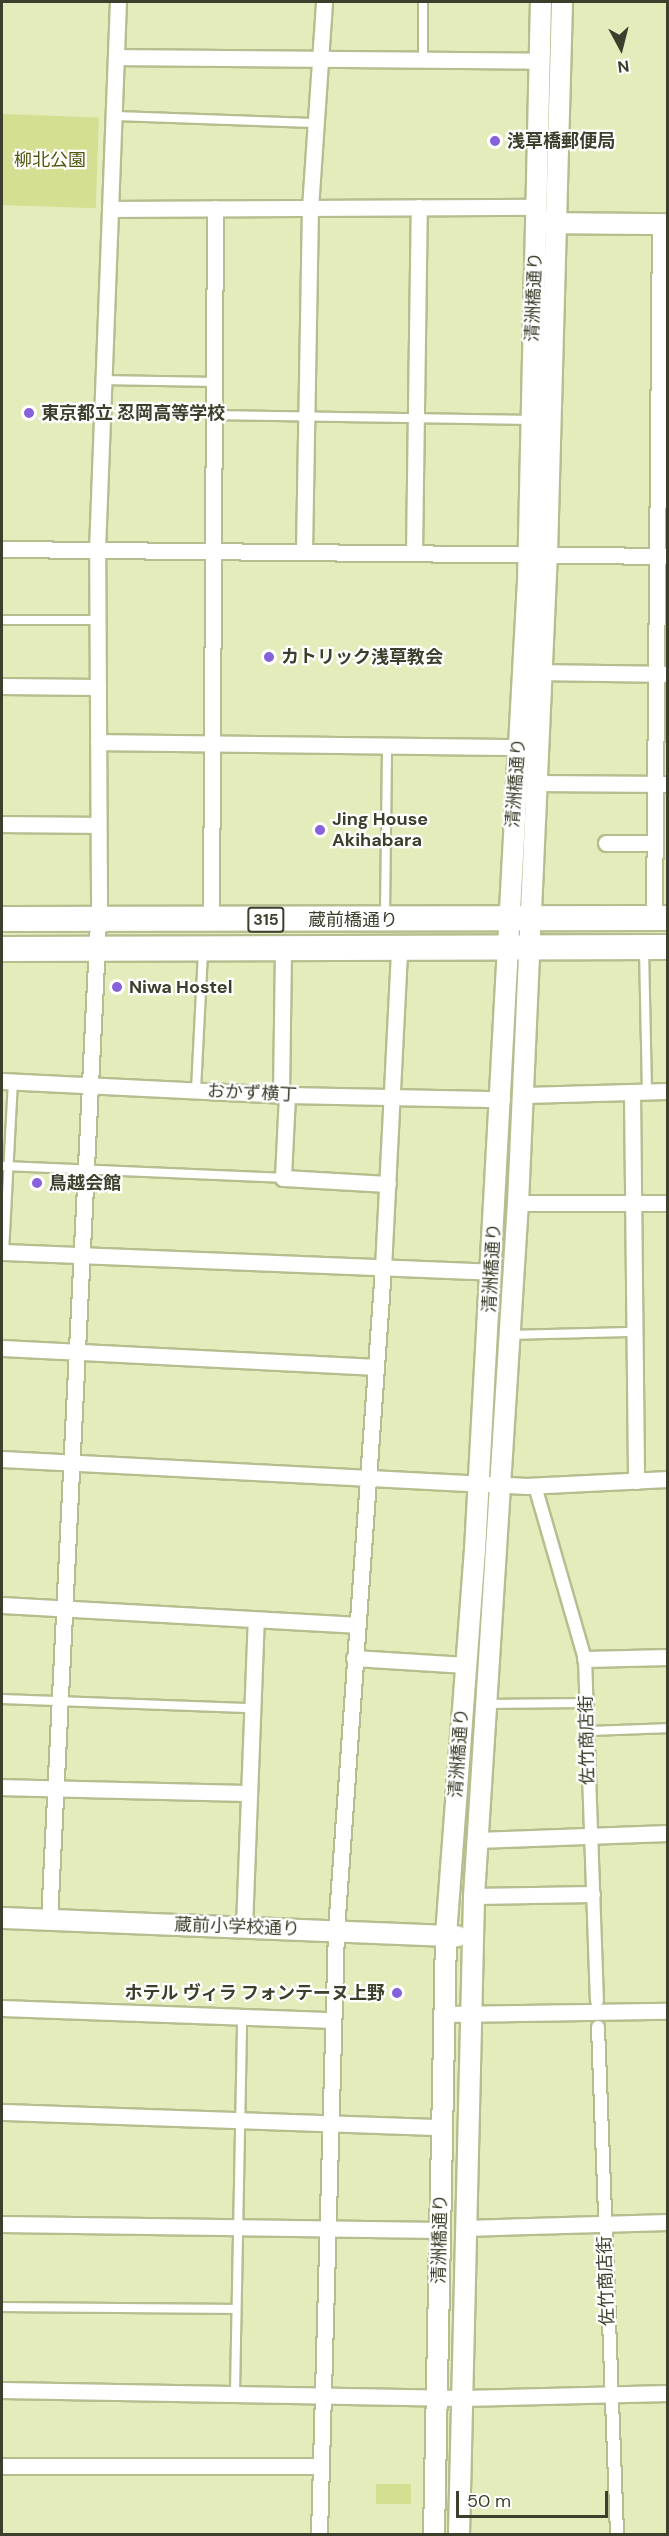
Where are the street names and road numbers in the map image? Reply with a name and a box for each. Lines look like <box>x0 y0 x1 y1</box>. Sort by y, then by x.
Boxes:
street label: 清洲橋通り <box>522 252 546 342</box>
street label: 清洲橋通り <box>502 737 530 829</box>
road number: 315 <box>246 907 286 933</box>
street label: 蔵前橋通り <box>308 909 398 931</box>
street label: おかず横丁 <box>206 1080 298 1106</box>
street label: 清洲橋通り <box>479 1222 505 1314</box>
street label: 佐竹商店街 <box>575 1695 599 1785</box>
street label: 清洲橋通り <box>445 1707 473 1799</box>
street label: 蔵前小学校通り <box>174 1914 300 1940</box>
street label: 清洲橋通り <box>428 2194 452 2284</box>
street label: 佐竹商店街 <box>594 2236 618 2326</box>

